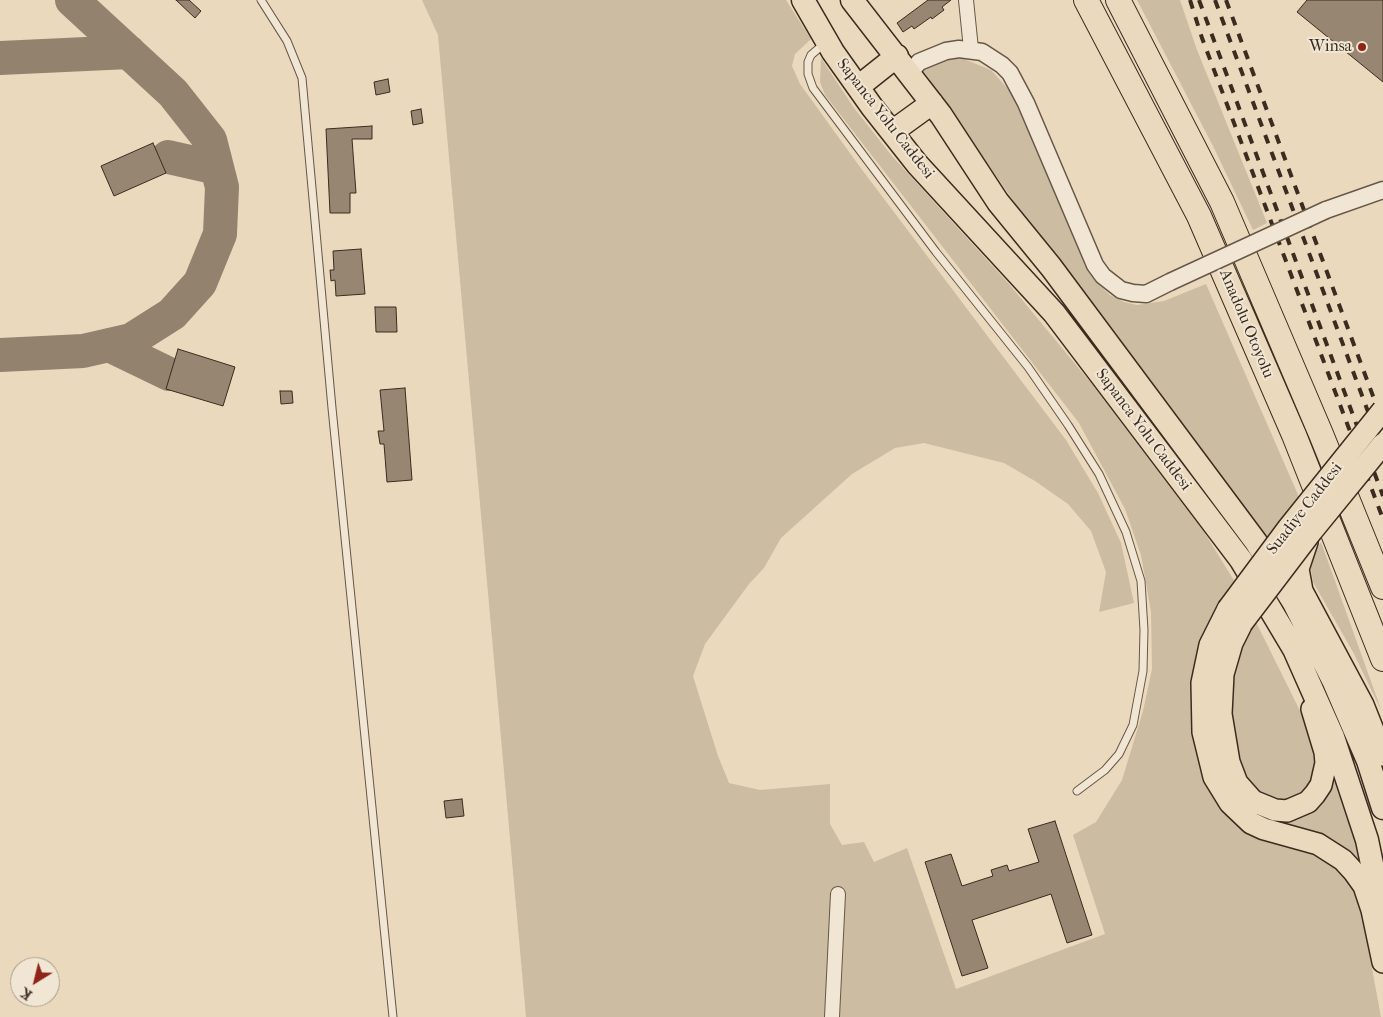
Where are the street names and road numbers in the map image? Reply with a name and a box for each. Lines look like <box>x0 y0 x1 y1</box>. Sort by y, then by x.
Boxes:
street label: Sapanca Yolu Caddesi <box>832 55 938 183</box>
street label: Anadolu Otoyolu <box>1214 267 1278 381</box>
street label: Sapanca Yolu Caddesi <box>1091 365 1195 495</box>
street label: Suadiye Caddesi <box>1263 459 1347 559</box>

